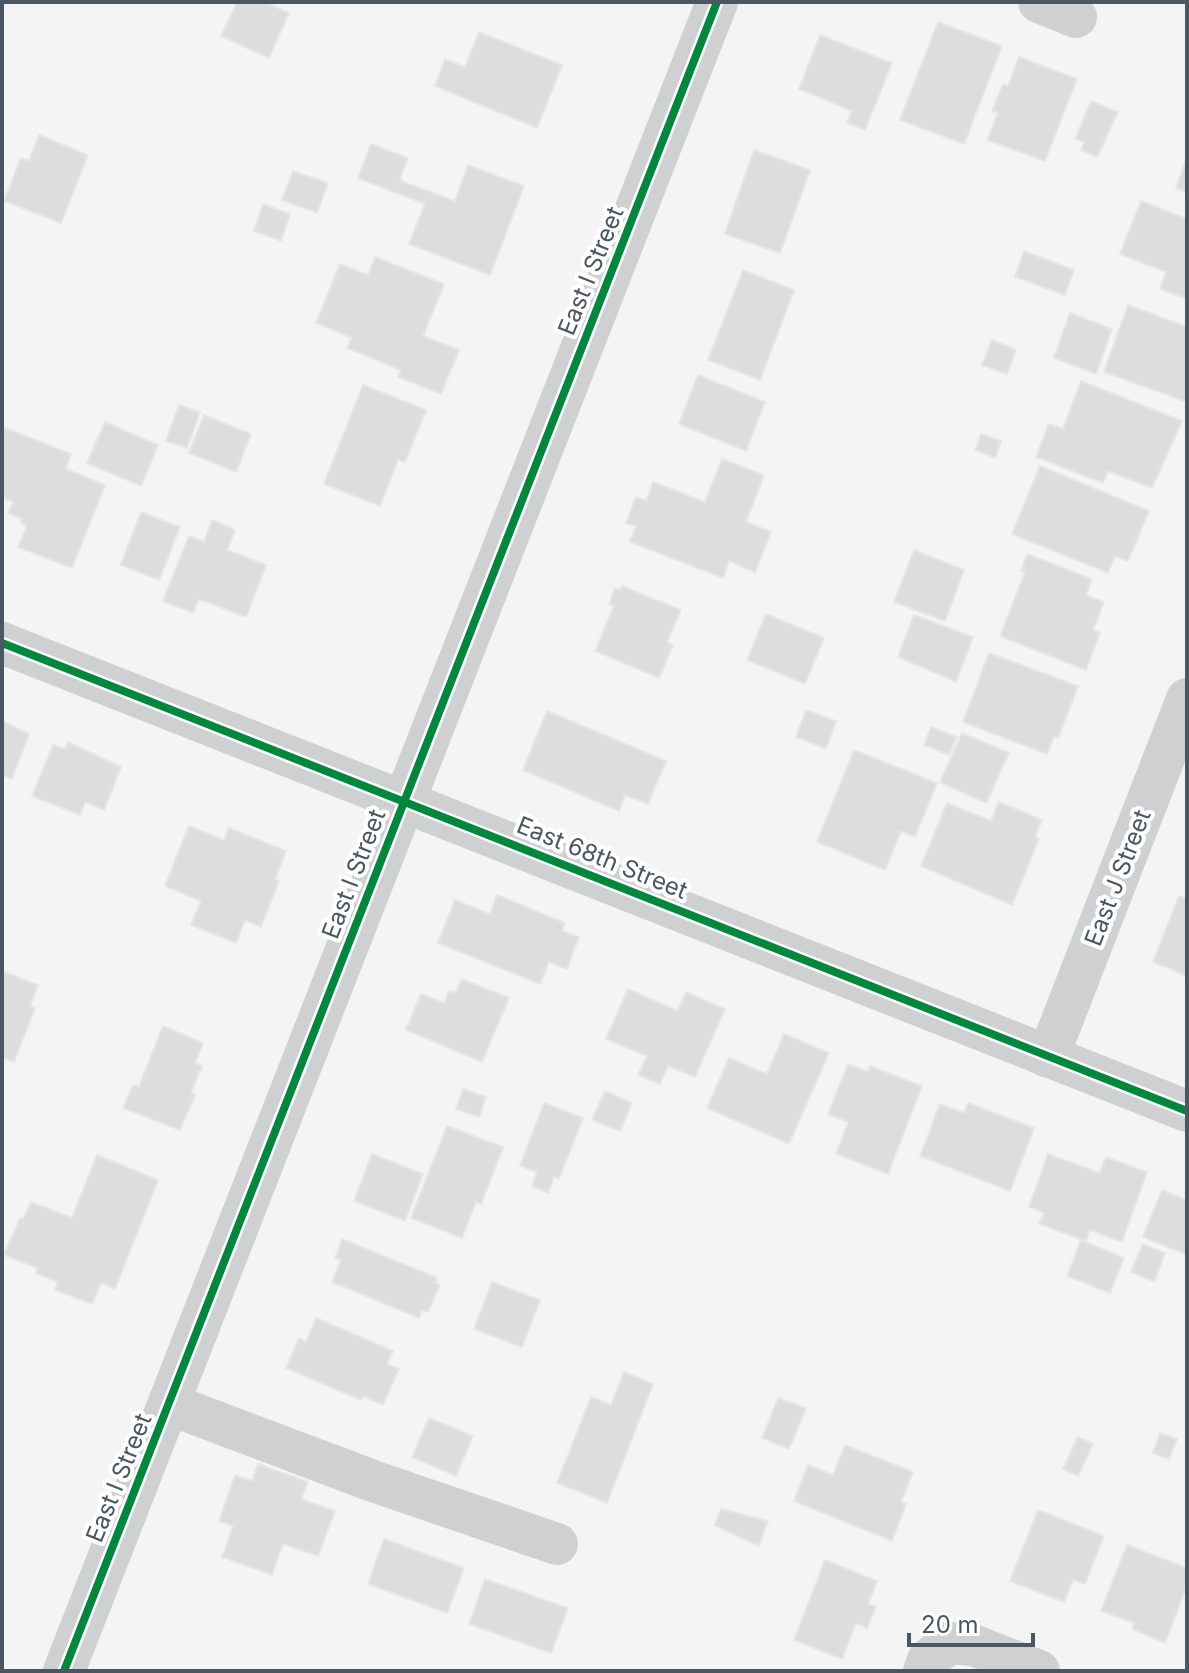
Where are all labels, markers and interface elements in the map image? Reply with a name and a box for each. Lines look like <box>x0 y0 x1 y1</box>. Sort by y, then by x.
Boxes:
street label: East I Street <box>552 202 630 339</box>
street label: East I Street <box>316 805 392 943</box>
street label: East J Street <box>1078 806 1157 950</box>
street label: East 68th Street <box>513 810 692 905</box>
street label: East I Street <box>80 1409 158 1546</box>
scale bar <box>909 1597 1033 1647</box>
text: 20 m <box>921 1610 979 1639</box>

